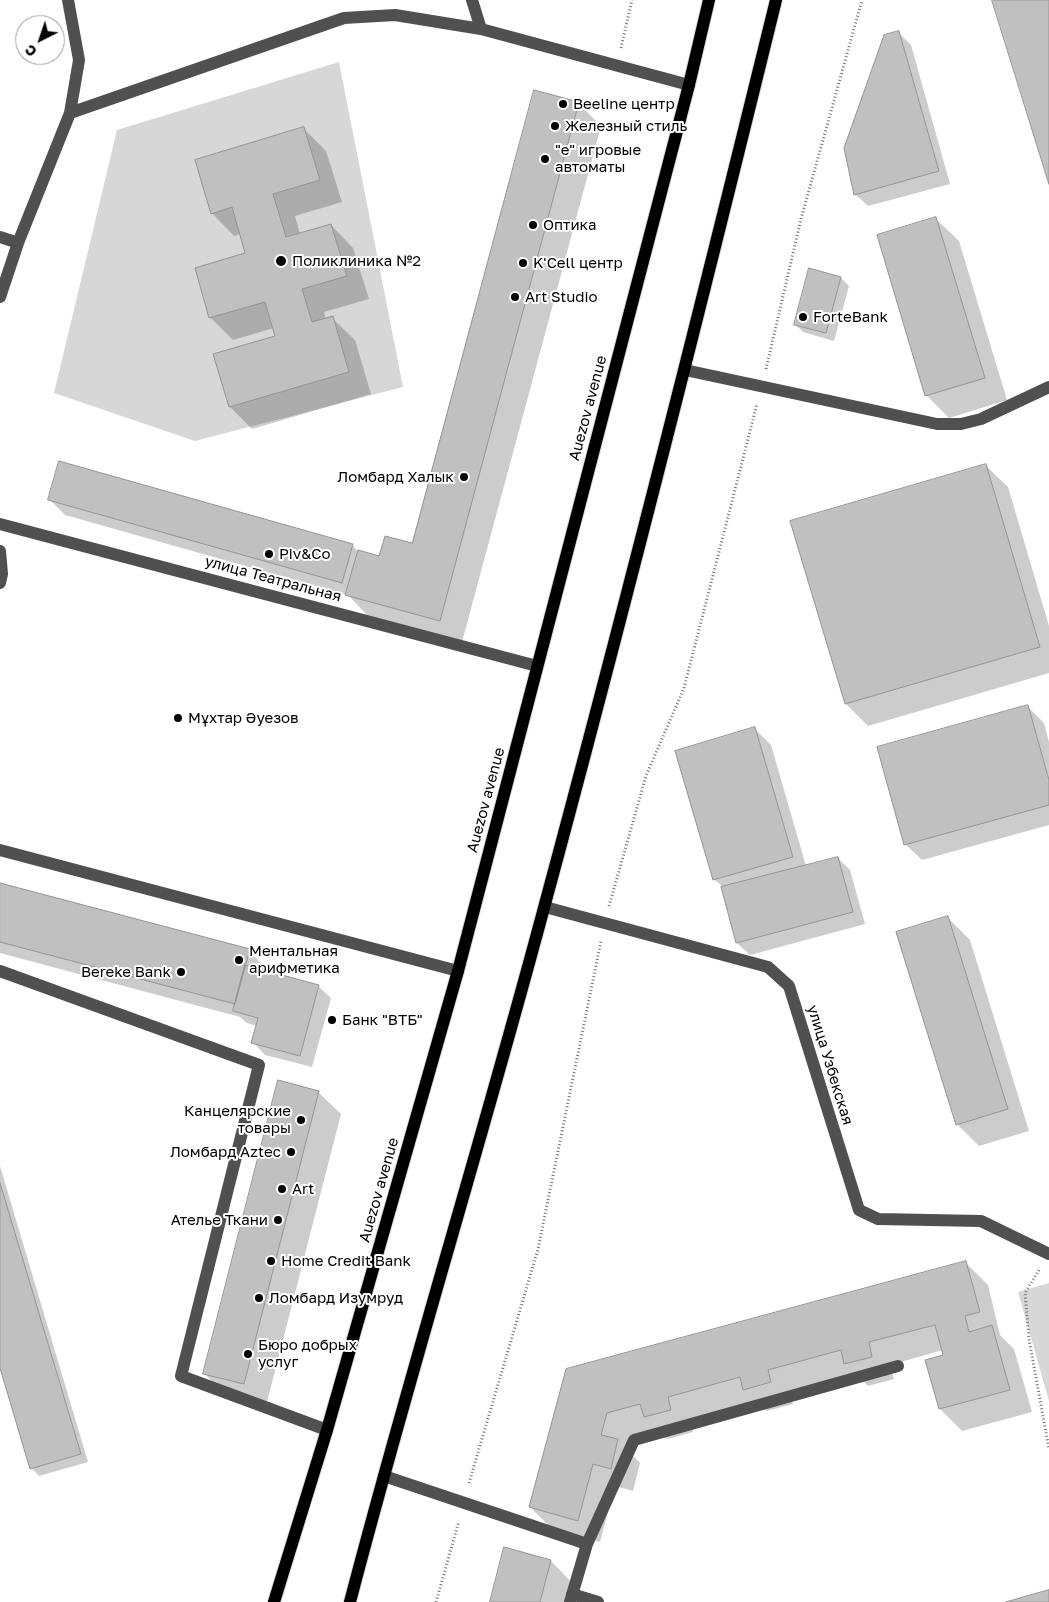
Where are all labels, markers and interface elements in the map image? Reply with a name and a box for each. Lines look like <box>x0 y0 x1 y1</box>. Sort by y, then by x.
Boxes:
north arrow <box>15 15 65 65</box>
text: С <box>21 41 40 61</box>
place label: Beeline центр <box>573 95 675 113</box>
marker: Beeline центр <box>557 98 569 110</box>
place label: Железный стиль <box>565 117 687 135</box>
marker: Железный стиль <box>549 120 561 132</box>
place label: "е" игровые автоматы <box>555 141 641 176</box>
marker: "е" игровые автоматы <box>539 153 551 165</box>
place label: Оптика <box>543 216 597 234</box>
marker: Оптика <box>527 219 539 231</box>
place label: Поликлиника №2 <box>292 252 421 270</box>
marker: Поликлиника №2 <box>274 254 288 268</box>
place label: K'Cell центр <box>533 254 623 272</box>
marker: K'Cell центр <box>517 257 529 269</box>
place label: Art Studio <box>525 288 598 306</box>
marker: Art Studio <box>509 291 521 303</box>
place label: ForteBank <box>813 308 888 326</box>
marker: ForteBank <box>797 311 809 323</box>
street label: Auezov avenue <box>565 354 611 462</box>
place label: Ломбард Халык <box>338 468 454 486</box>
marker: Ломбард Халык <box>458 471 470 483</box>
place label: Piv&Co <box>279 545 330 563</box>
marker: Piv&Co <box>263 548 275 560</box>
street label: улица Театральная <box>203 552 343 606</box>
place label: Мұхтар Әуезов <box>188 709 299 727</box>
marker: Мұхтар Әуезов <box>172 712 184 724</box>
street label: Auezov avenue <box>463 746 509 854</box>
place label: Ментальная арифметика <box>249 942 340 977</box>
marker: Ментальная арифметика <box>233 954 245 966</box>
place label: Bereke Bank <box>81 963 171 981</box>
marker: Bereke Bank <box>175 966 187 978</box>
street label: улица Узбекская <box>803 1003 857 1127</box>
place label: Банк "ВТБ" <box>342 1011 423 1029</box>
marker: Банк "ВТБ" <box>326 1014 338 1026</box>
place label: Канцелярские товары <box>184 1102 291 1137</box>
marker: Канцелярские товары <box>295 1114 307 1126</box>
street label: Auezov avenue <box>355 1136 403 1244</box>
place label: Ломбард Aztec <box>170 1143 281 1161</box>
marker: Ломбард Aztec <box>285 1146 297 1158</box>
place label: Art <box>292 1180 314 1198</box>
marker: Art <box>276 1183 288 1195</box>
place label: Ателье Ткани <box>171 1211 268 1229</box>
marker: Ателье Ткани <box>272 1214 284 1226</box>
place label: Home Credit Bank <box>281 1252 411 1270</box>
marker: Home Credit Bank <box>265 1255 277 1267</box>
place label: Ломбард Изумруд <box>269 1289 403 1307</box>
marker: Ломбард Изумруд <box>253 1292 265 1304</box>
place label: Бюро добрых услуг <box>258 1336 357 1371</box>
marker: Бюро добрых услуг <box>242 1348 254 1360</box>

